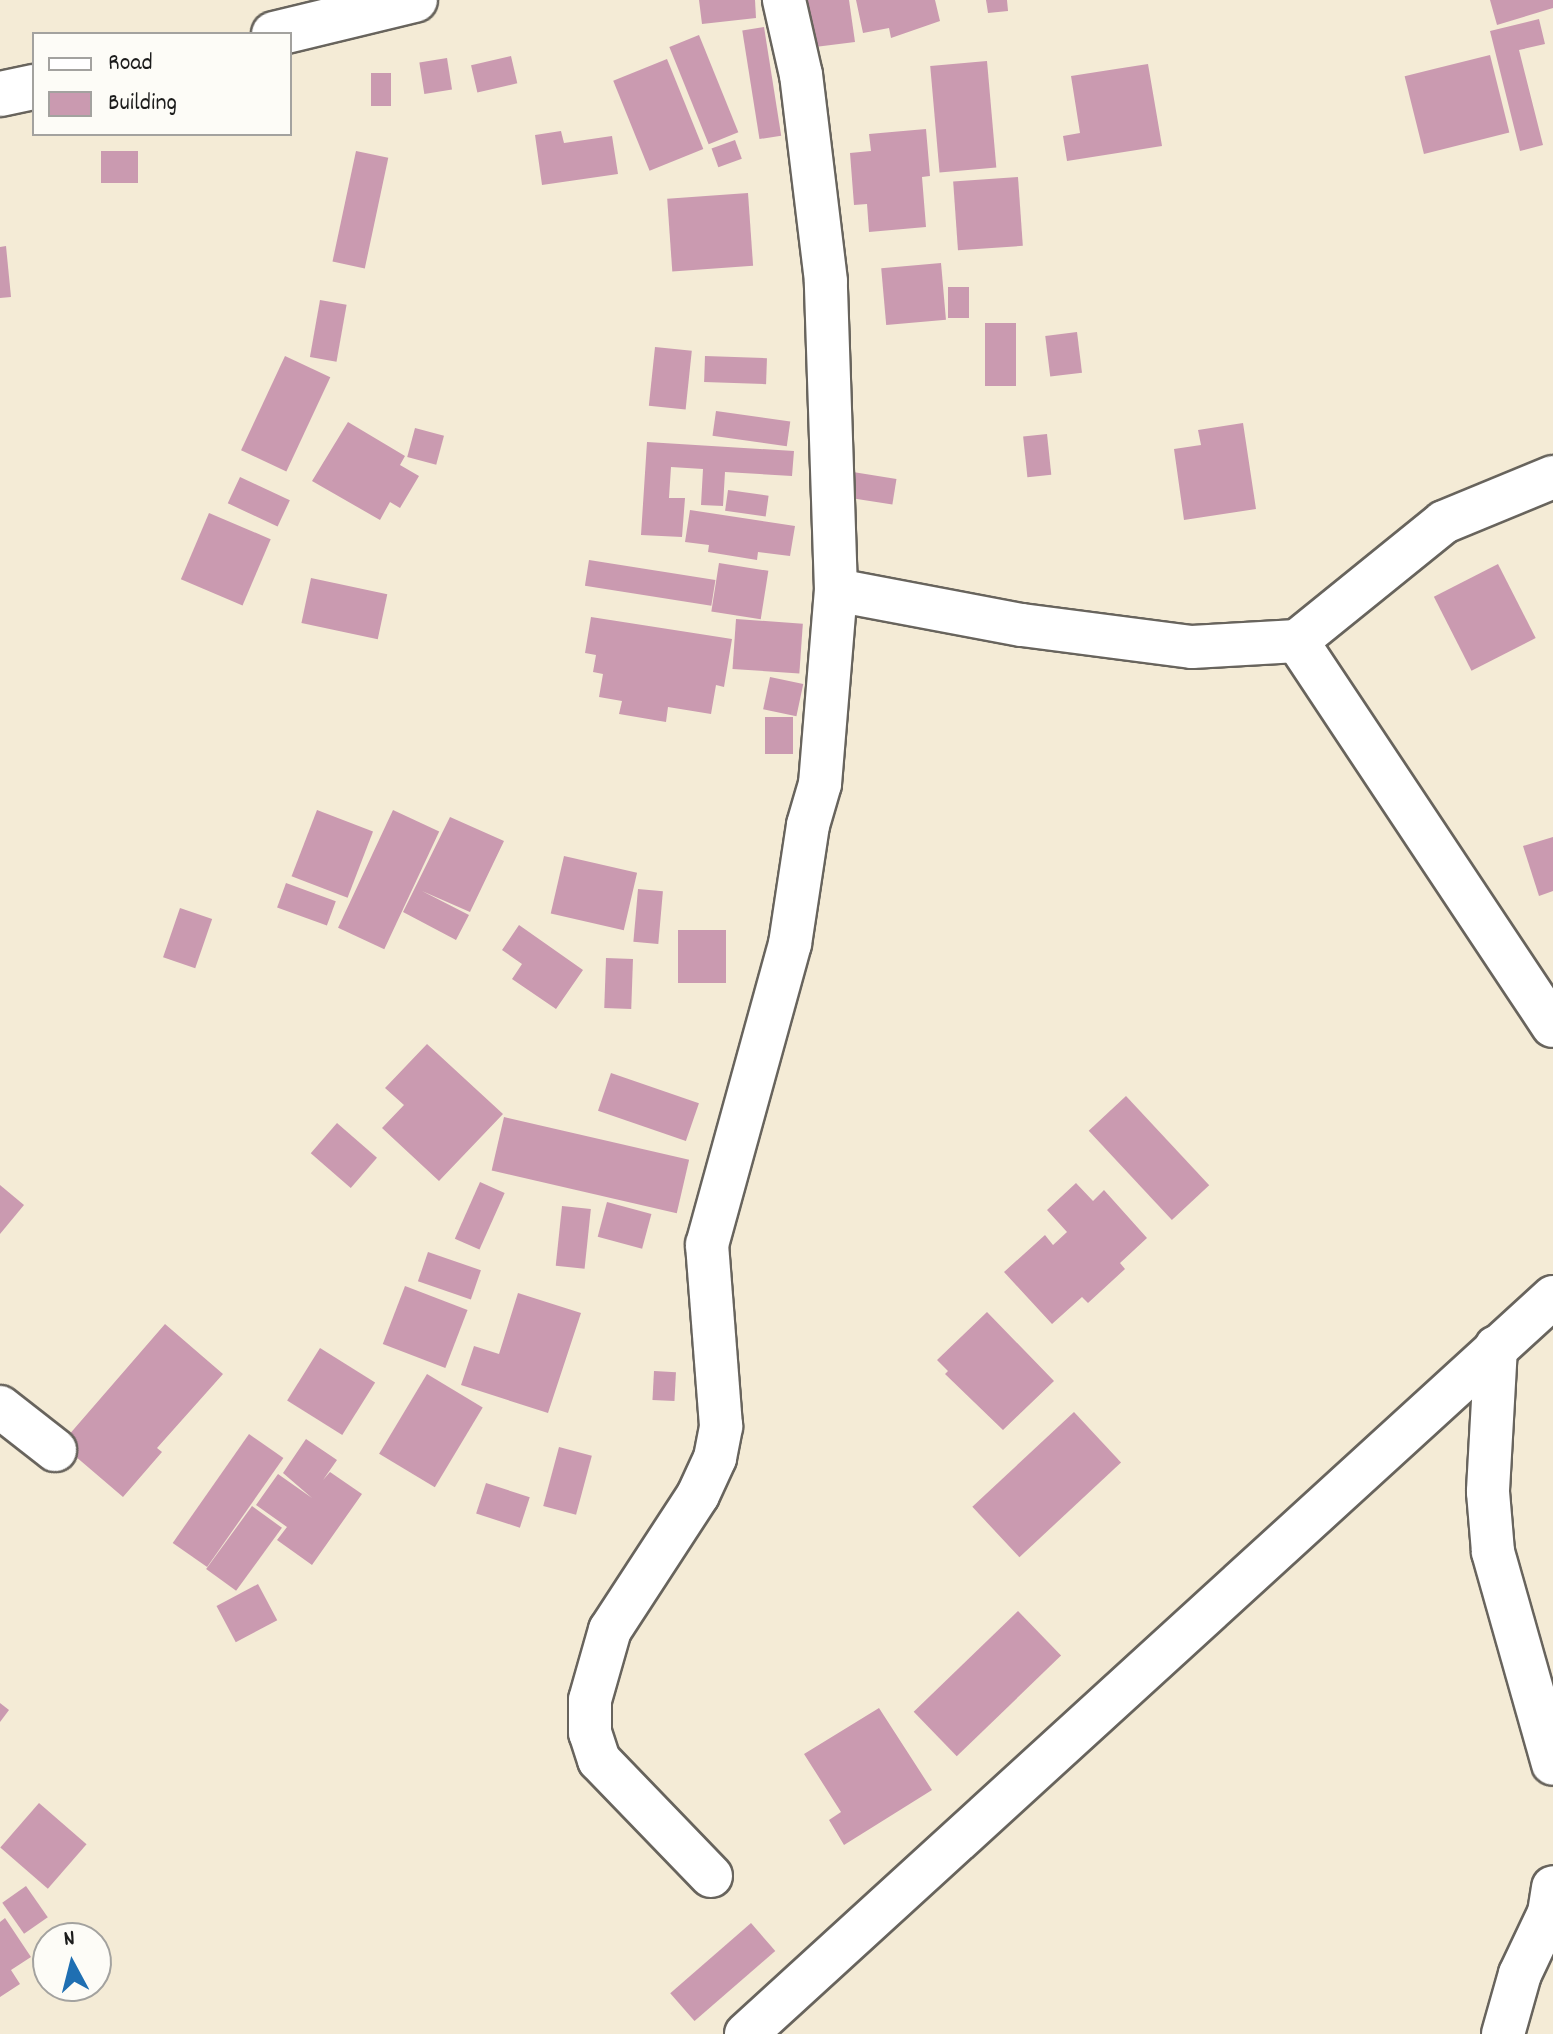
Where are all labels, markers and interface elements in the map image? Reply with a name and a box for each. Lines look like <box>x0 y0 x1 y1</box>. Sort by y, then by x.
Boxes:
legend <box>32 32 292 136</box>
text: Road <box>108 47 153 81</box>
text: Building <box>108 87 177 121</box>
north arrow <box>32 1922 112 2002</box>
text: N <box>62 1924 77 1956</box>

